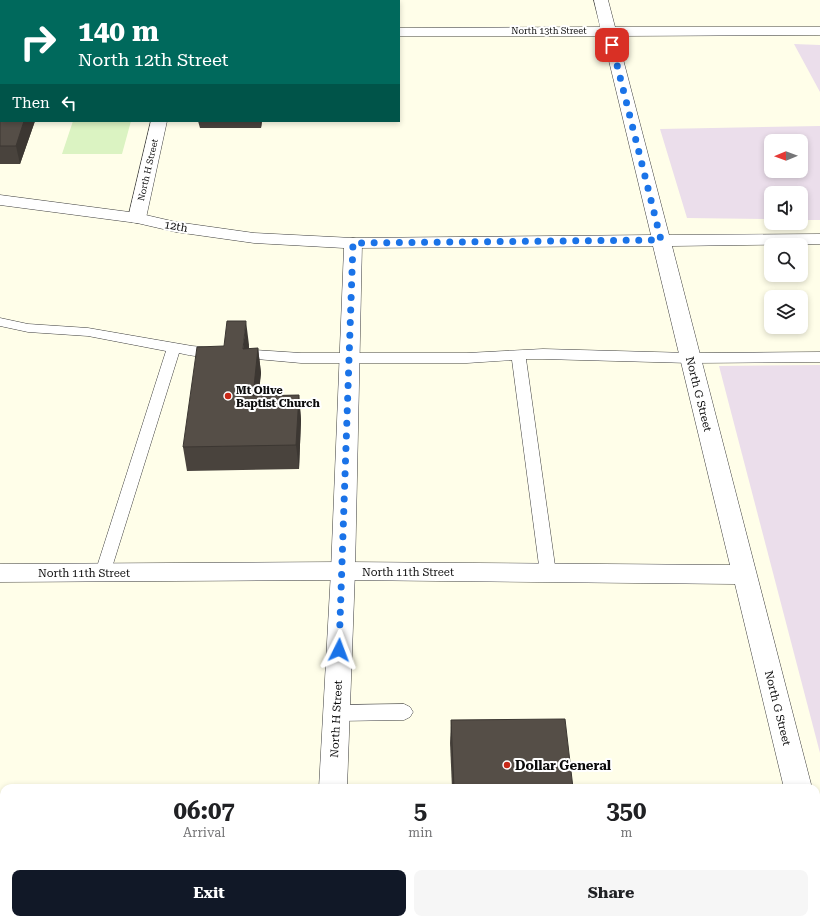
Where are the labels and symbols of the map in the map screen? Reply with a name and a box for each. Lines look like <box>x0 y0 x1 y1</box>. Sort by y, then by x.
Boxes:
street label: North 13th Street <box>511 26 587 36</box>
pin <box>595 28 629 62</box>
north arrow <box>764 134 808 178</box>
street label: North H Street <box>136 137 160 202</box>
street label: 12th <box>163 218 189 235</box>
street label: North G Street <box>683 355 714 433</box>
place label: Mt Olive Baptist Church <box>236 384 320 410</box>
marker: Mt Olive Baptist Church <box>223 391 233 401</box>
street label: North 11th Street <box>362 566 454 579</box>
street label: North 11th Street <box>38 567 130 580</box>
position arrow <box>318 629 360 671</box>
street label: North G Street <box>762 669 793 747</box>
street label: North H Street <box>328 680 345 758</box>
place label: Dollar General <box>515 758 612 773</box>
marker: Dollar General <box>502 760 512 770</box>

